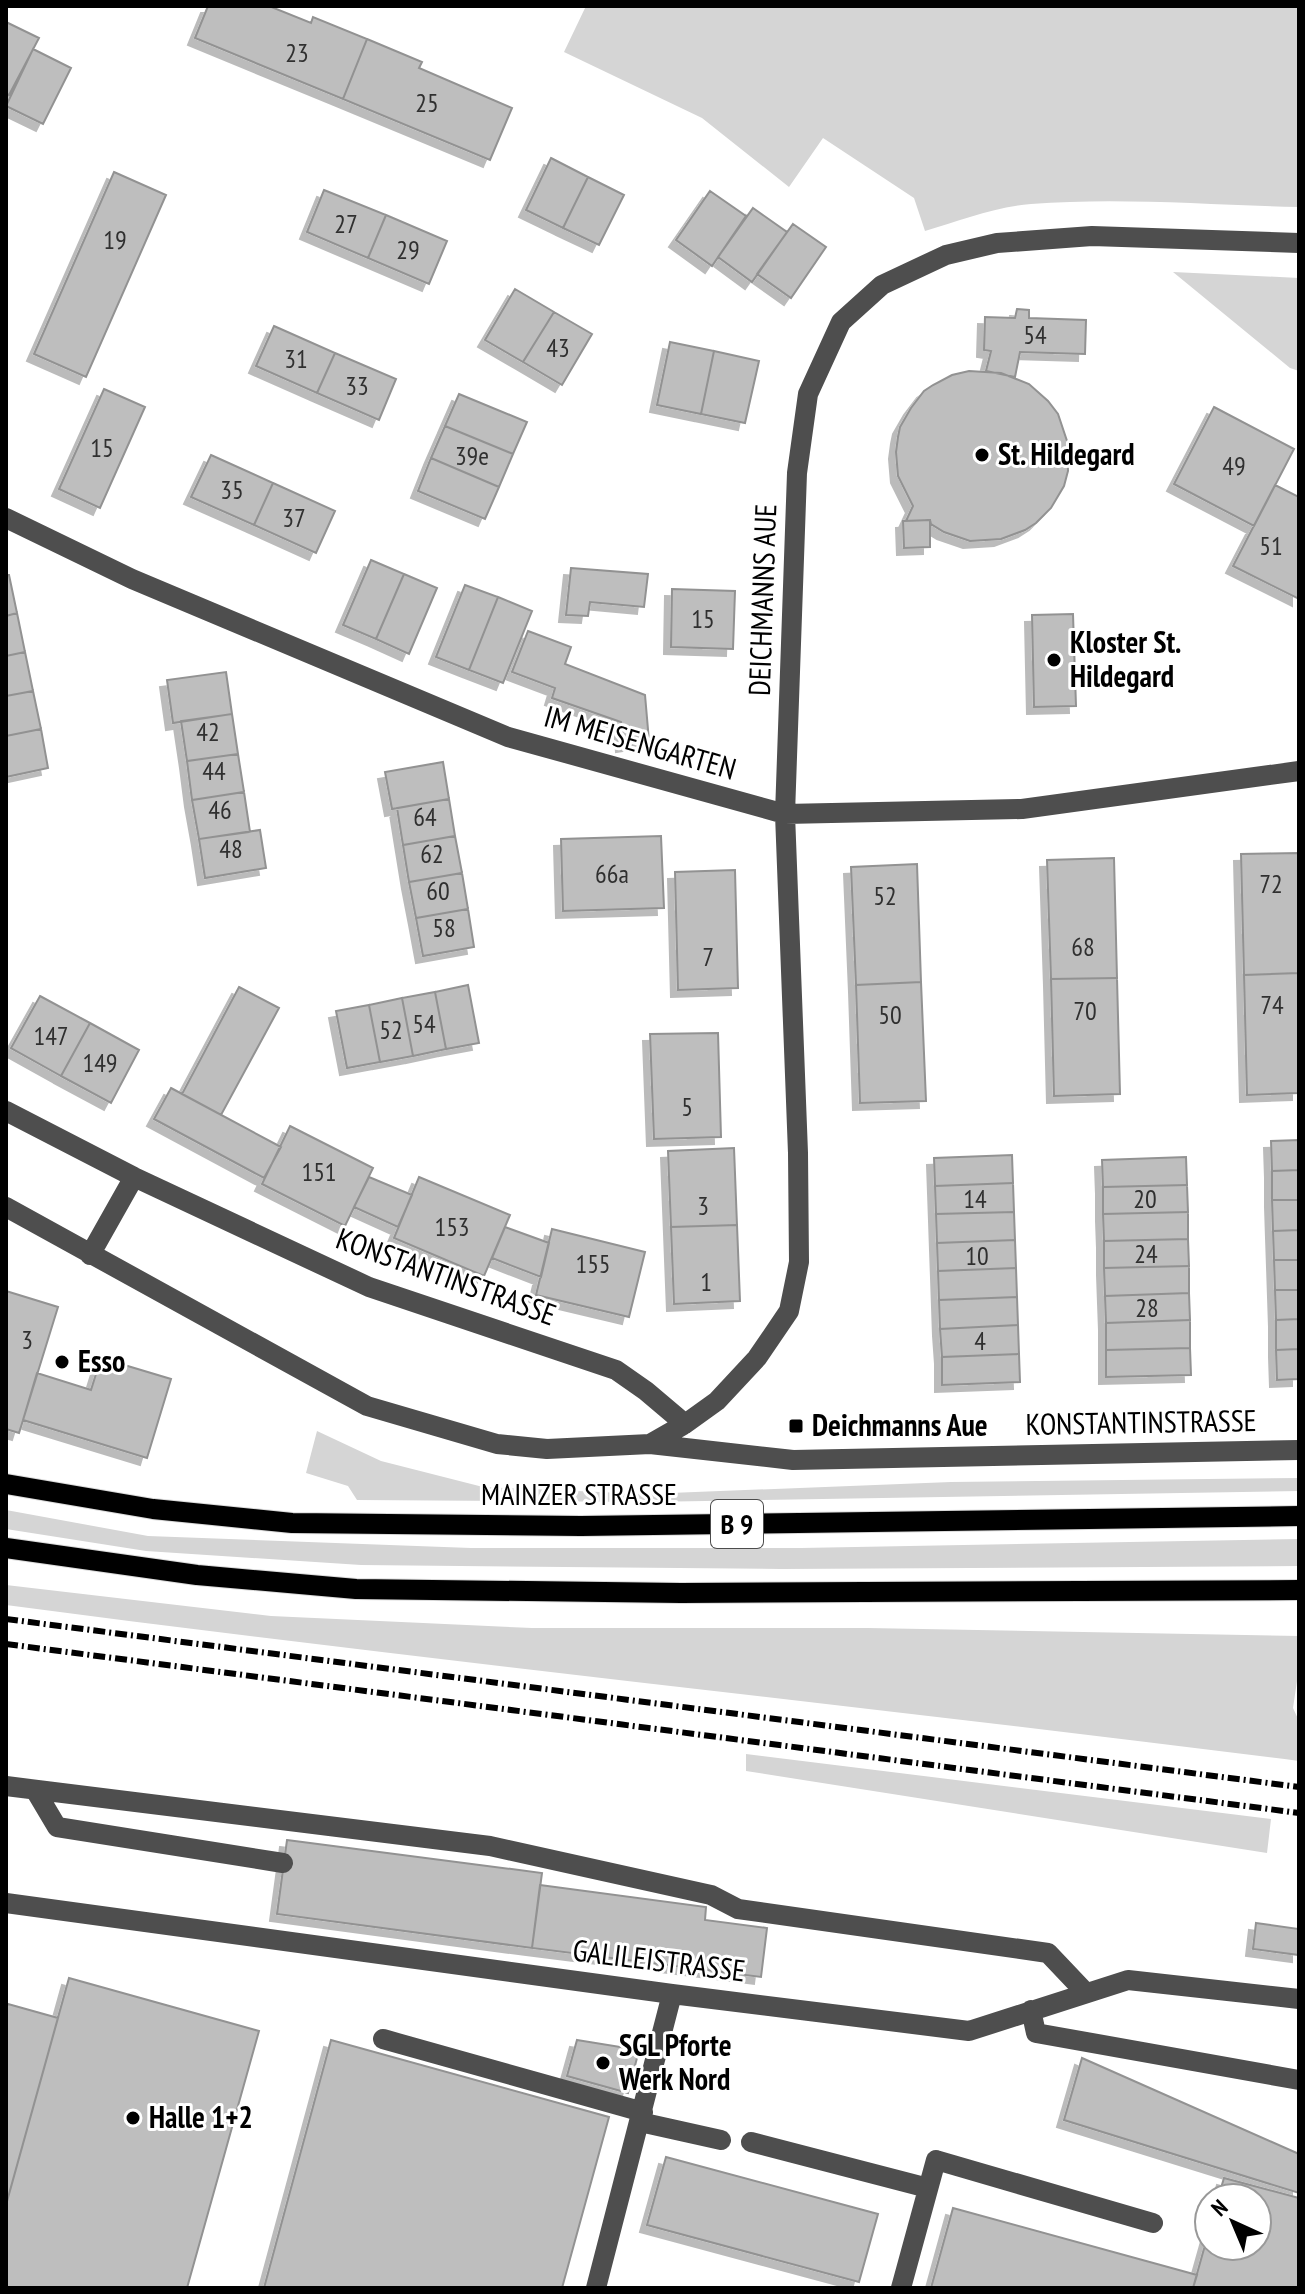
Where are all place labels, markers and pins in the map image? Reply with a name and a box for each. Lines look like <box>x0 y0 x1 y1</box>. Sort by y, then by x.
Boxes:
place label: St. Hildegard <box>998 434 1135 473</box>
marker: St. Hildegard <box>973 446 991 464</box>
place label: Kloster St. Hildegard <box>1070 622 1181 695</box>
marker: Kloster St. Hildegard <box>1045 651 1063 669</box>
place label: Esso <box>78 1341 125 1380</box>
marker: Esso <box>53 1353 71 1371</box>
place label: Deichmanns Aue <box>812 1405 988 1444</box>
marker: Deichmanns Aue <box>787 1417 805 1435</box>
place label: SGL Pforte Werk Nord <box>618 2025 732 2098</box>
marker: SGL Pforte Werk Nord <box>594 2054 612 2072</box>
place label: Halle 1+2 <box>149 2097 253 2136</box>
marker: Halle 1+2 <box>124 2109 142 2127</box>

